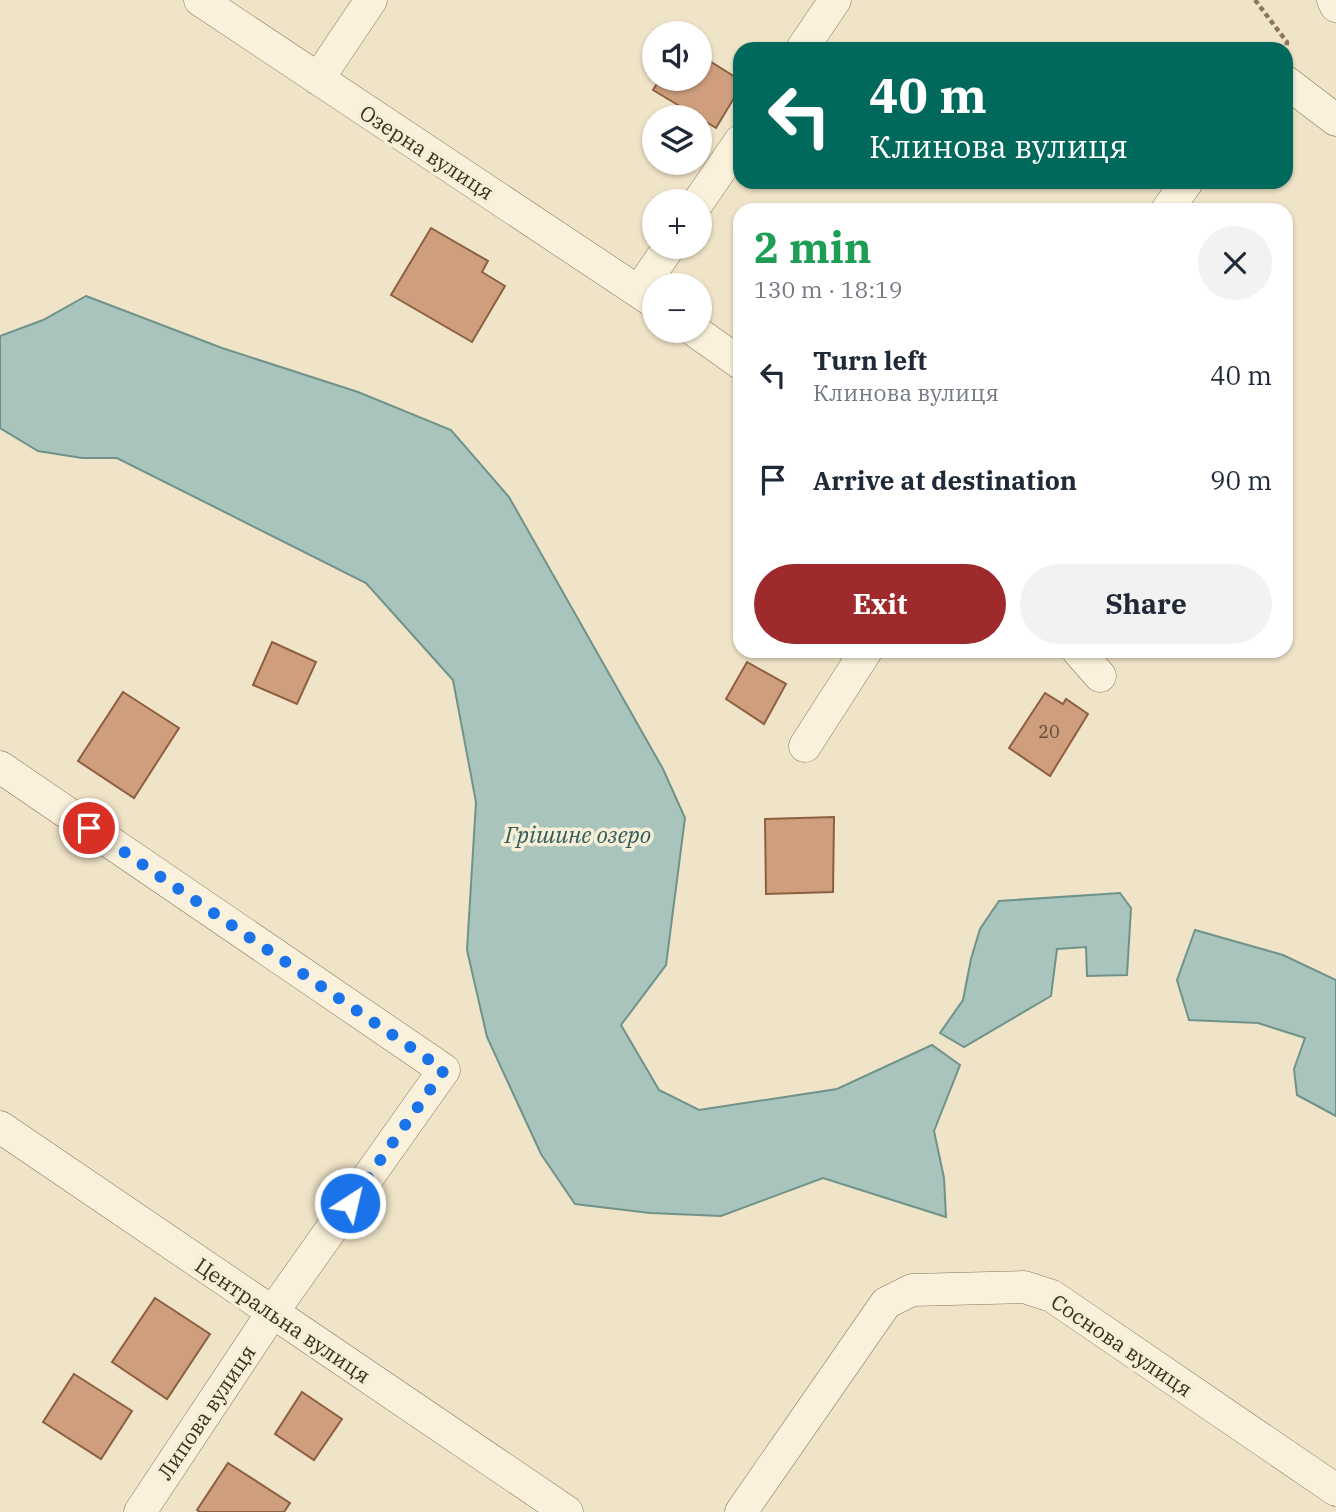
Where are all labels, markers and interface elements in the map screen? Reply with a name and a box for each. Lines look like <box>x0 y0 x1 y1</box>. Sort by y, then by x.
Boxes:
map controls <box>642 21 712 343</box>
button: sound <box>642 21 712 91</box>
text: 40 m <box>869 63 987 126</box>
icon: left <box>754 70 845 161</box>
street label: Озерна вулиця <box>355 98 499 206</box>
button: layers <box>642 105 712 175</box>
text: Клинова вулиця <box>869 125 1128 167</box>
button: + <box>642 189 712 259</box>
text: 2 min <box>754 220 872 275</box>
button: close <box>1198 226 1272 300</box>
button: − <box>642 273 712 343</box>
text: 130 m · 18:19 <box>754 274 903 304</box>
text: Turn left <box>813 343 927 377</box>
icon: left <box>754 356 792 394</box>
text: 40 m <box>1210 358 1272 392</box>
text: Клинова вулиця <box>813 377 999 407</box>
icon: arrive <box>754 461 792 499</box>
text: Arrive at destination <box>813 463 1077 497</box>
text: 90 m <box>1210 463 1272 497</box>
button: Exit <box>754 564 1006 644</box>
button: Share <box>1020 564 1272 644</box>
house number: 20 <box>1038 720 1060 743</box>
pin <box>59 798 119 858</box>
icon: arrive <box>70 809 108 847</box>
water label: Грішине озеро <box>504 819 651 849</box>
position arrow <box>313 1166 387 1240</box>
street label: Центральна вулиця <box>190 1251 376 1389</box>
street label: Соснова вулиця <box>1046 1287 1198 1403</box>
street label: Липова вулиця <box>151 1339 261 1485</box>

